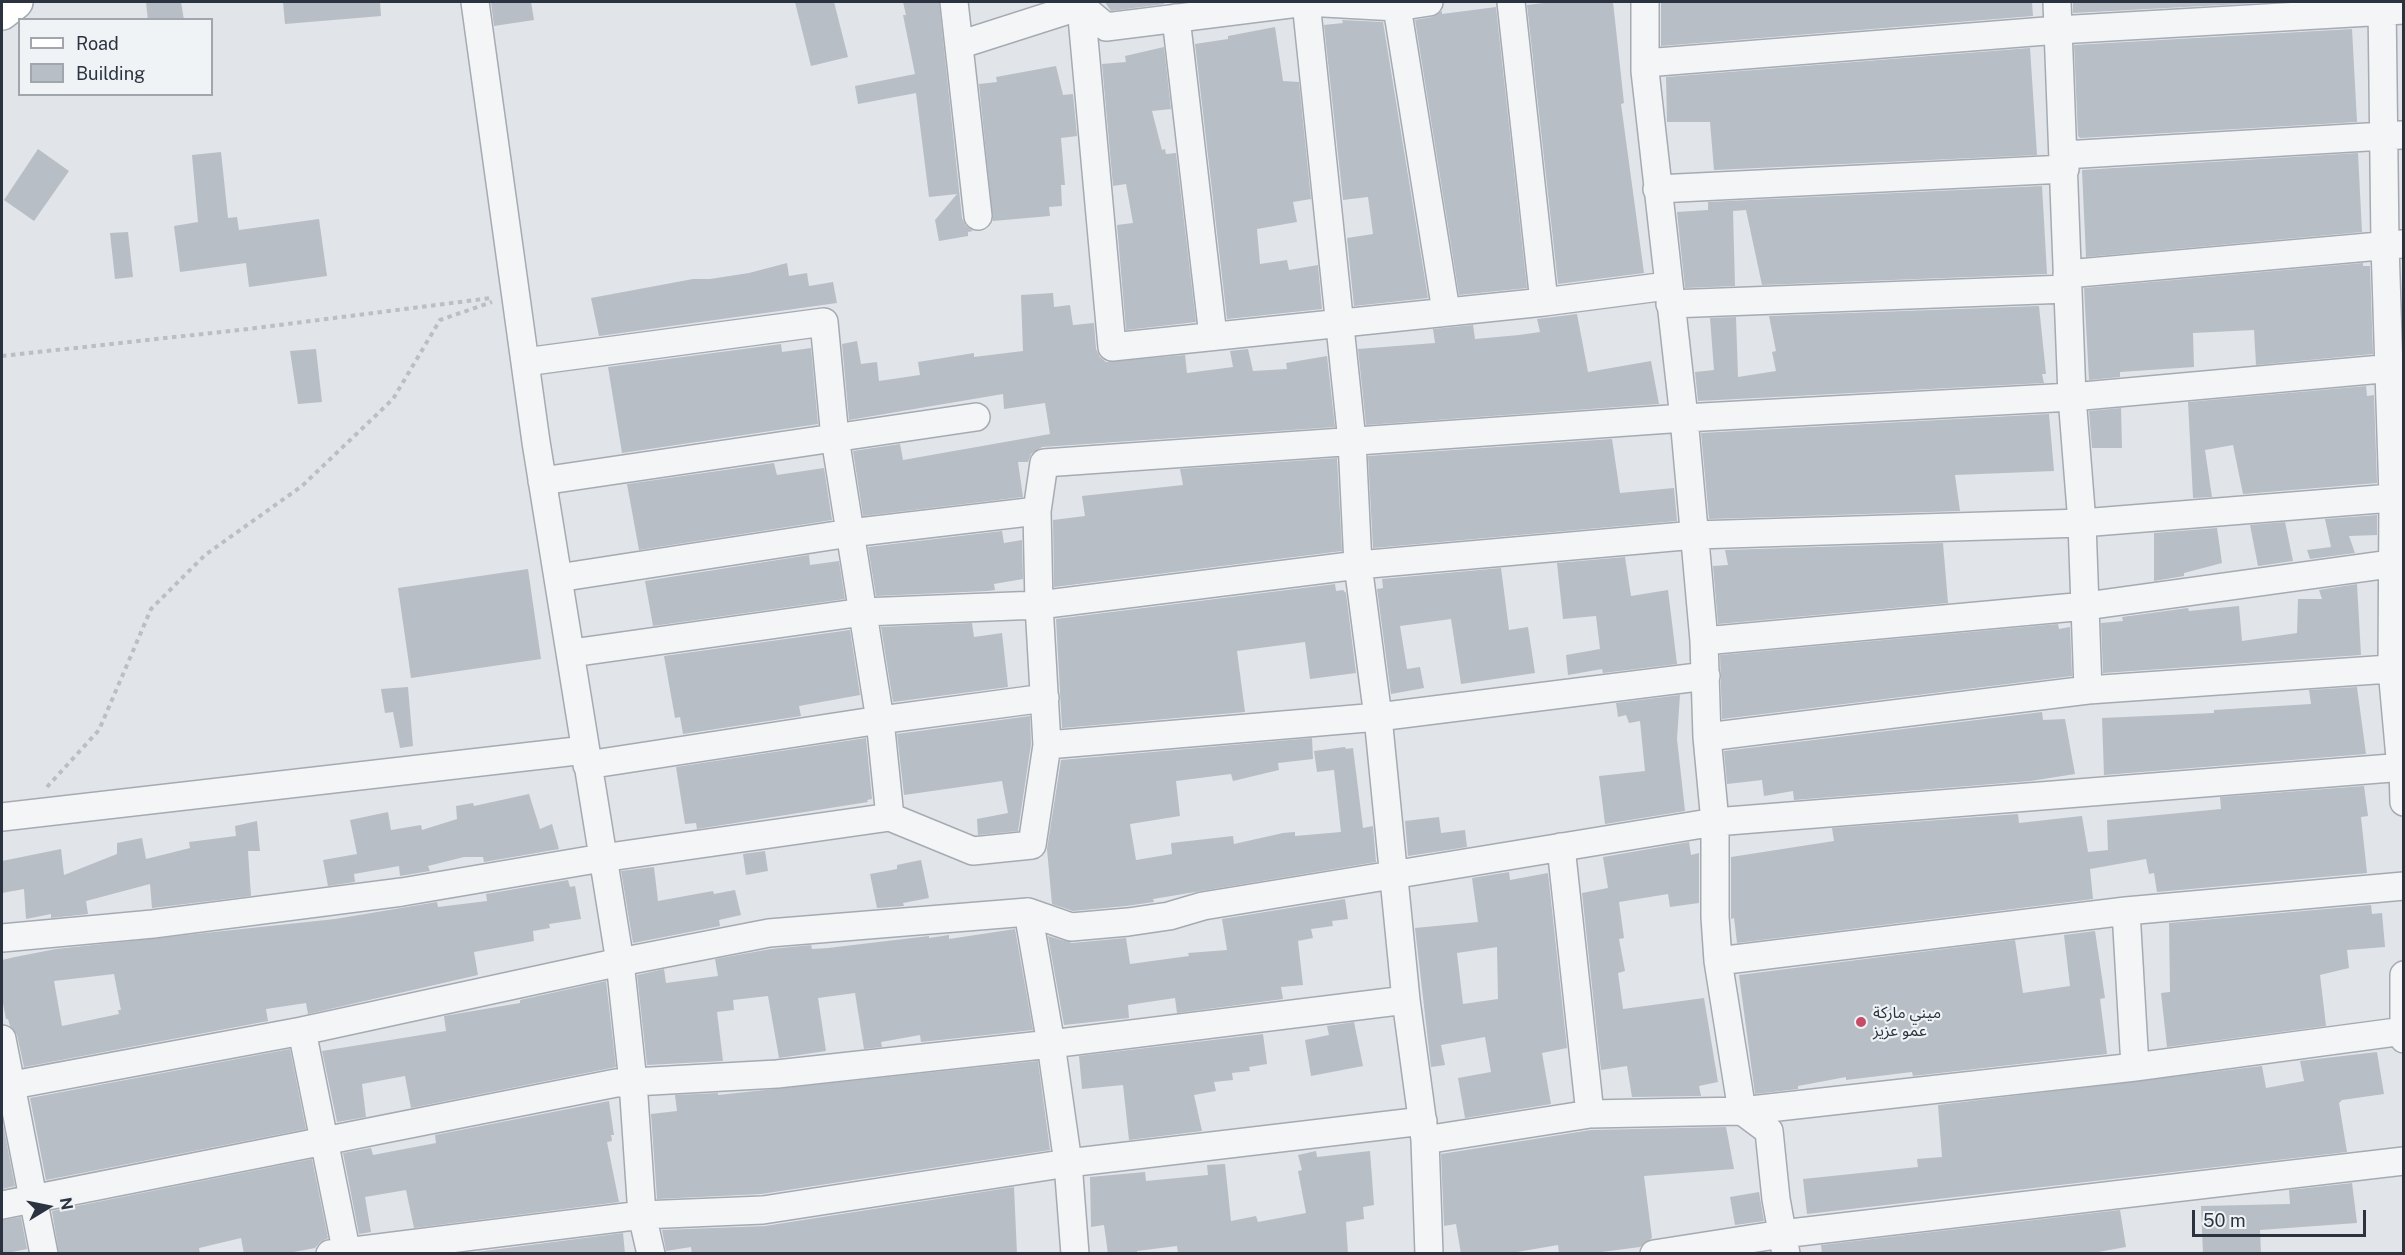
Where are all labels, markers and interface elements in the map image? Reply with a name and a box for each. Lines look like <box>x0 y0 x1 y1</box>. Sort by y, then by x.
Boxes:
legend <box>18 18 213 96</box>
text: Road <box>76 33 119 54</box>
text: Building <box>76 63 145 84</box>
place label: ميني ماركة عمو عزيز <box>1873 1003 1941 1041</box>
marker: ميني ماركة عمو عزيز <box>1854 1015 1868 1029</box>
north arrow <box>18 1177 78 1237</box>
text: N <box>56 1196 77 1212</box>
scale bar <box>2195 1198 2369 1236</box>
text: 50 m <box>2203 1210 2246 1231</box>

